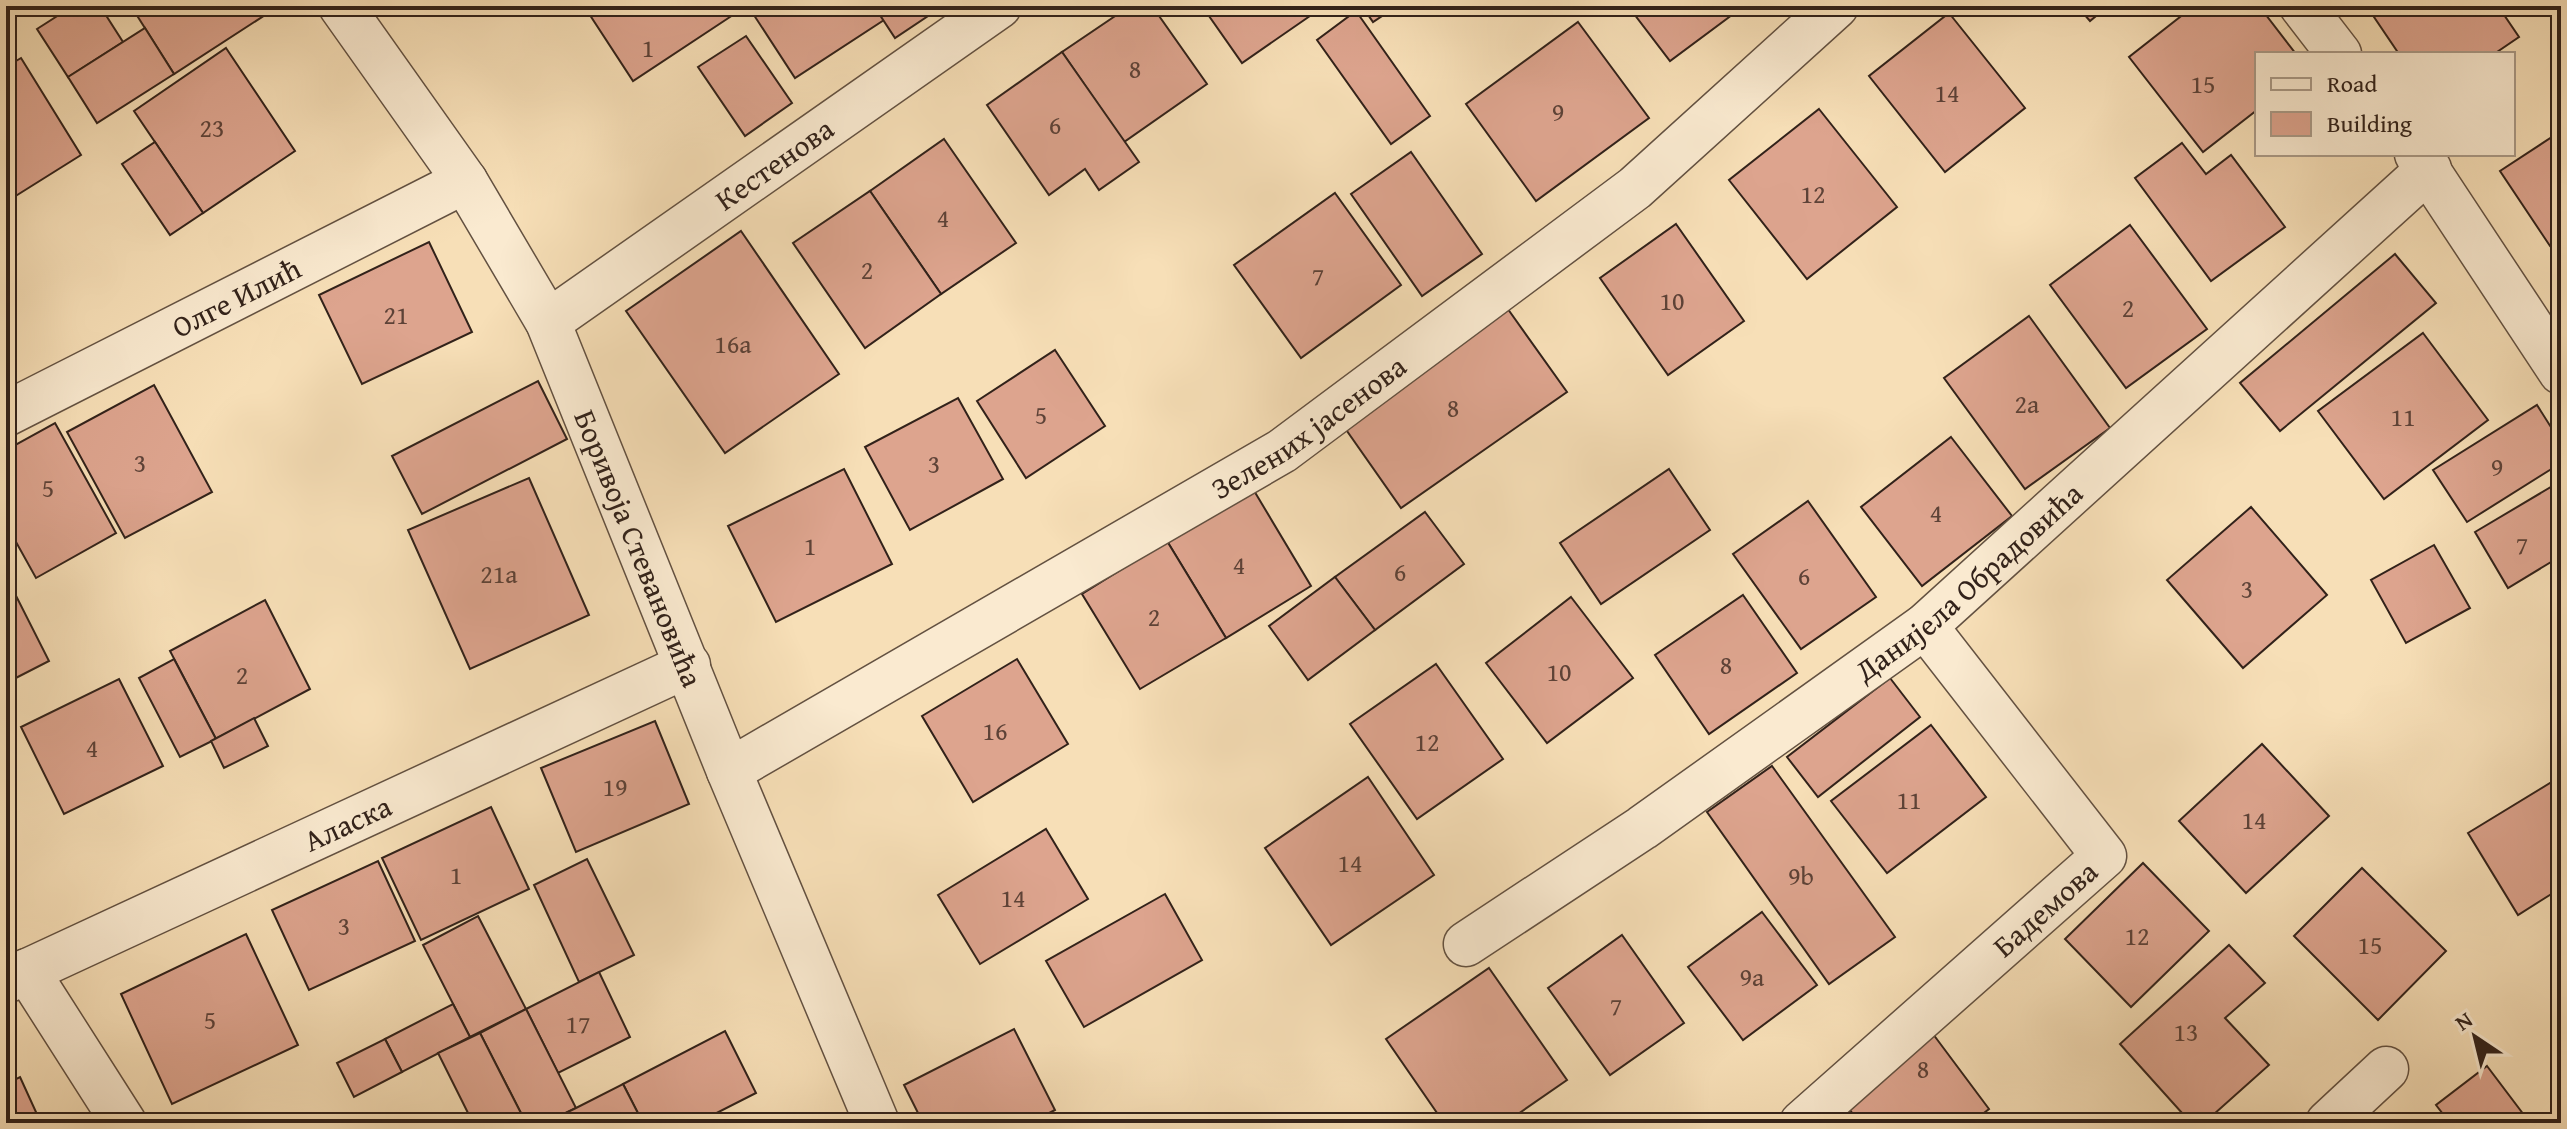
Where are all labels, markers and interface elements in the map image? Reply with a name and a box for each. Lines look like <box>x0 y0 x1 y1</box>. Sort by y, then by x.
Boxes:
house number: 1 <box>642 28 654 67</box>
house number: 8 <box>1129 49 1141 88</box>
legend <box>2255 52 2515 156</box>
house number: 15 <box>2190 64 2216 103</box>
text: Road <box>2327 66 2377 101</box>
house number: 14 <box>1934 73 1960 112</box>
house number: 9 <box>1552 92 1564 131</box>
house number: 6 <box>1049 105 1061 144</box>
street label: Кестенова <box>706 106 843 221</box>
text: Building <box>2327 106 2412 141</box>
house number: 23 <box>199 108 225 147</box>
house number: 12 <box>1800 174 1826 213</box>
house number: 4 <box>937 198 949 237</box>
street label: Олге Илић <box>164 246 308 348</box>
house number: 2 <box>861 250 873 289</box>
house number: 7 <box>1312 256 1324 295</box>
house number: 10 <box>1659 281 1685 320</box>
house number: 2 <box>2122 288 2134 327</box>
house number: 21 <box>383 295 409 334</box>
house number: 16a <box>714 324 752 363</box>
street label: Зелених јасенова <box>1202 344 1416 510</box>
house number: 2a <box>2015 384 2040 423</box>
house number: 8 <box>1447 388 1459 427</box>
house number: 5 <box>1035 395 1047 434</box>
house number: 11 <box>2390 397 2416 436</box>
street label: Боривоја Стевановића <box>564 403 715 694</box>
house number: 3 <box>134 443 146 482</box>
house number: 3 <box>928 444 940 483</box>
house number: 9 <box>2491 447 2503 486</box>
house number: 5 <box>42 468 54 507</box>
street label: Данијела Обрадовића <box>1844 471 2092 692</box>
house number: 4 <box>1930 493 1942 532</box>
house number: 7 <box>2516 525 2528 564</box>
house number: 1 <box>804 526 816 565</box>
house number: 4 <box>1233 545 1245 584</box>
house number: 6 <box>1394 552 1406 591</box>
house number: 21a <box>480 554 518 593</box>
house number: 6 <box>1798 556 1810 595</box>
house number: 3 <box>2241 569 2253 608</box>
house number: 2 <box>1148 597 1160 636</box>
house number: 8 <box>1720 645 1732 684</box>
house number: 10 <box>1546 652 1572 691</box>
house number: 2 <box>236 655 248 694</box>
house number: 16 <box>982 711 1008 750</box>
house number: 12 <box>1414 722 1440 761</box>
house number: 4 <box>86 728 98 767</box>
house number: 19 <box>602 767 628 806</box>
house number: 11 <box>1896 780 1922 819</box>
street label: Аласка <box>296 783 399 862</box>
house number: 14 <box>2241 800 2267 839</box>
house number: 14 <box>1337 843 1363 882</box>
street label: Бадемова <box>1982 849 2108 967</box>
house number: 1 <box>450 855 462 894</box>
house number: 9b <box>1788 856 1814 895</box>
house number: 14 <box>1000 878 1026 917</box>
house number: 3 <box>338 906 350 945</box>
house number: 12 <box>2124 916 2150 955</box>
house number: 15 <box>2357 925 2383 964</box>
house number: 9a <box>1740 957 1765 996</box>
house number: 7 <box>1610 986 1622 1025</box>
north arrow <box>2435 997 2515 1077</box>
house number: 5 <box>204 1000 216 1039</box>
text: N <box>2448 1003 2479 1038</box>
house number: 17 <box>565 1004 591 1043</box>
house number: 13 <box>2173 1012 2199 1051</box>
house number: 8 <box>1917 1049 1929 1088</box>

